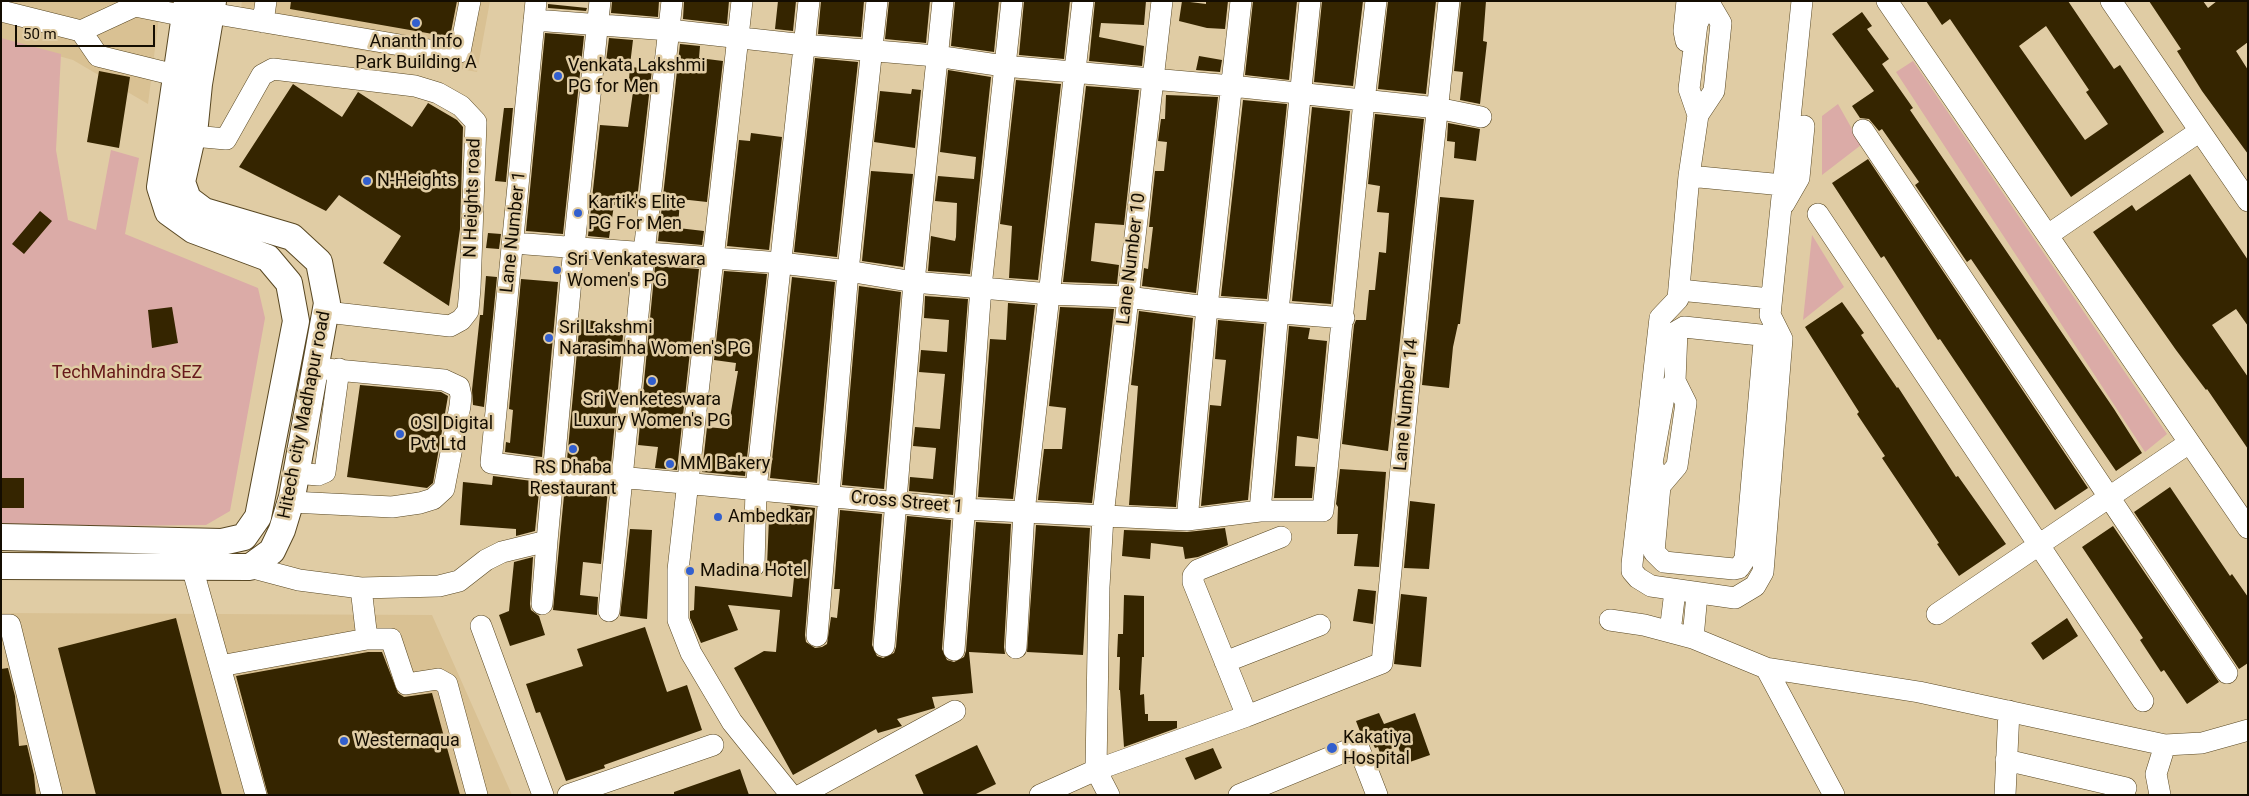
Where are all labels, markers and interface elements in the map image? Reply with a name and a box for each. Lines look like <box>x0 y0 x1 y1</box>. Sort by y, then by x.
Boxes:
scale bar <box>18 15 158 47</box>
marker: Ananth Info Park Building A <box>410 17 422 29</box>
text: 50 m <box>23 25 57 43</box>
place label: Ananth Info Park Building A <box>355 31 477 74</box>
place label: Venkata Lakshmi PG for Men <box>568 55 706 98</box>
marker: Venkata Lakshmi PG for Men <box>552 70 564 82</box>
street label: N Heights road <box>460 138 486 258</box>
place label: N-Heights <box>377 170 457 192</box>
street label: Lane Number 1 <box>497 170 531 294</box>
marker: N-Heights <box>361 175 373 187</box>
place label: Kartik's Elite PG For Men <box>588 192 686 234</box>
street label: Lane Number 10 <box>1113 192 1151 326</box>
marker: Kartik's Elite PG For Men <box>572 207 584 219</box>
place label: Sri Venkateswara Women's PG <box>567 249 706 292</box>
marker: Sri Venkateswara Women's PG <box>551 264 563 276</box>
street label: Hitech city Madhapur road <box>274 309 336 521</box>
place label: Sri Lakshmi Narasimha Women's PG <box>559 317 751 359</box>
marker: Sri Lakshmi Narasimha Women's PG <box>543 332 555 344</box>
street label: Lane Number 14 <box>1390 338 1424 472</box>
park label: TechMahindra SEZ <box>52 362 202 384</box>
marker: Sri Venketeswara Luxury Women's PG <box>646 375 658 387</box>
place label: Sri Venketeswara Luxury Women's PG <box>573 389 731 432</box>
place label: OSI Digital Pvt Ltd <box>410 413 493 456</box>
marker: OSI Digital Pvt Ltd <box>394 428 406 440</box>
marker: RS Dhaba Restaurant <box>567 443 579 455</box>
place label: MM Bakery <box>680 453 770 475</box>
place label: RS Dhaba Restaurant <box>530 457 616 499</box>
marker: MM Bakery <box>664 458 676 470</box>
street label: Cross Street 1 <box>850 487 964 519</box>
place label: Ambedkar <box>728 506 810 528</box>
marker: Ambedkar <box>712 511 724 523</box>
place label: Madina Hotel <box>700 560 807 582</box>
marker: Madina Hotel <box>684 565 696 577</box>
place label: Kakatiya Hospital <box>1343 727 1411 770</box>
place label: Westernaqua <box>354 730 460 752</box>
marker: Westernaqua <box>338 735 350 747</box>
marker: Kakatiya Hospital <box>1325 741 1339 755</box>

